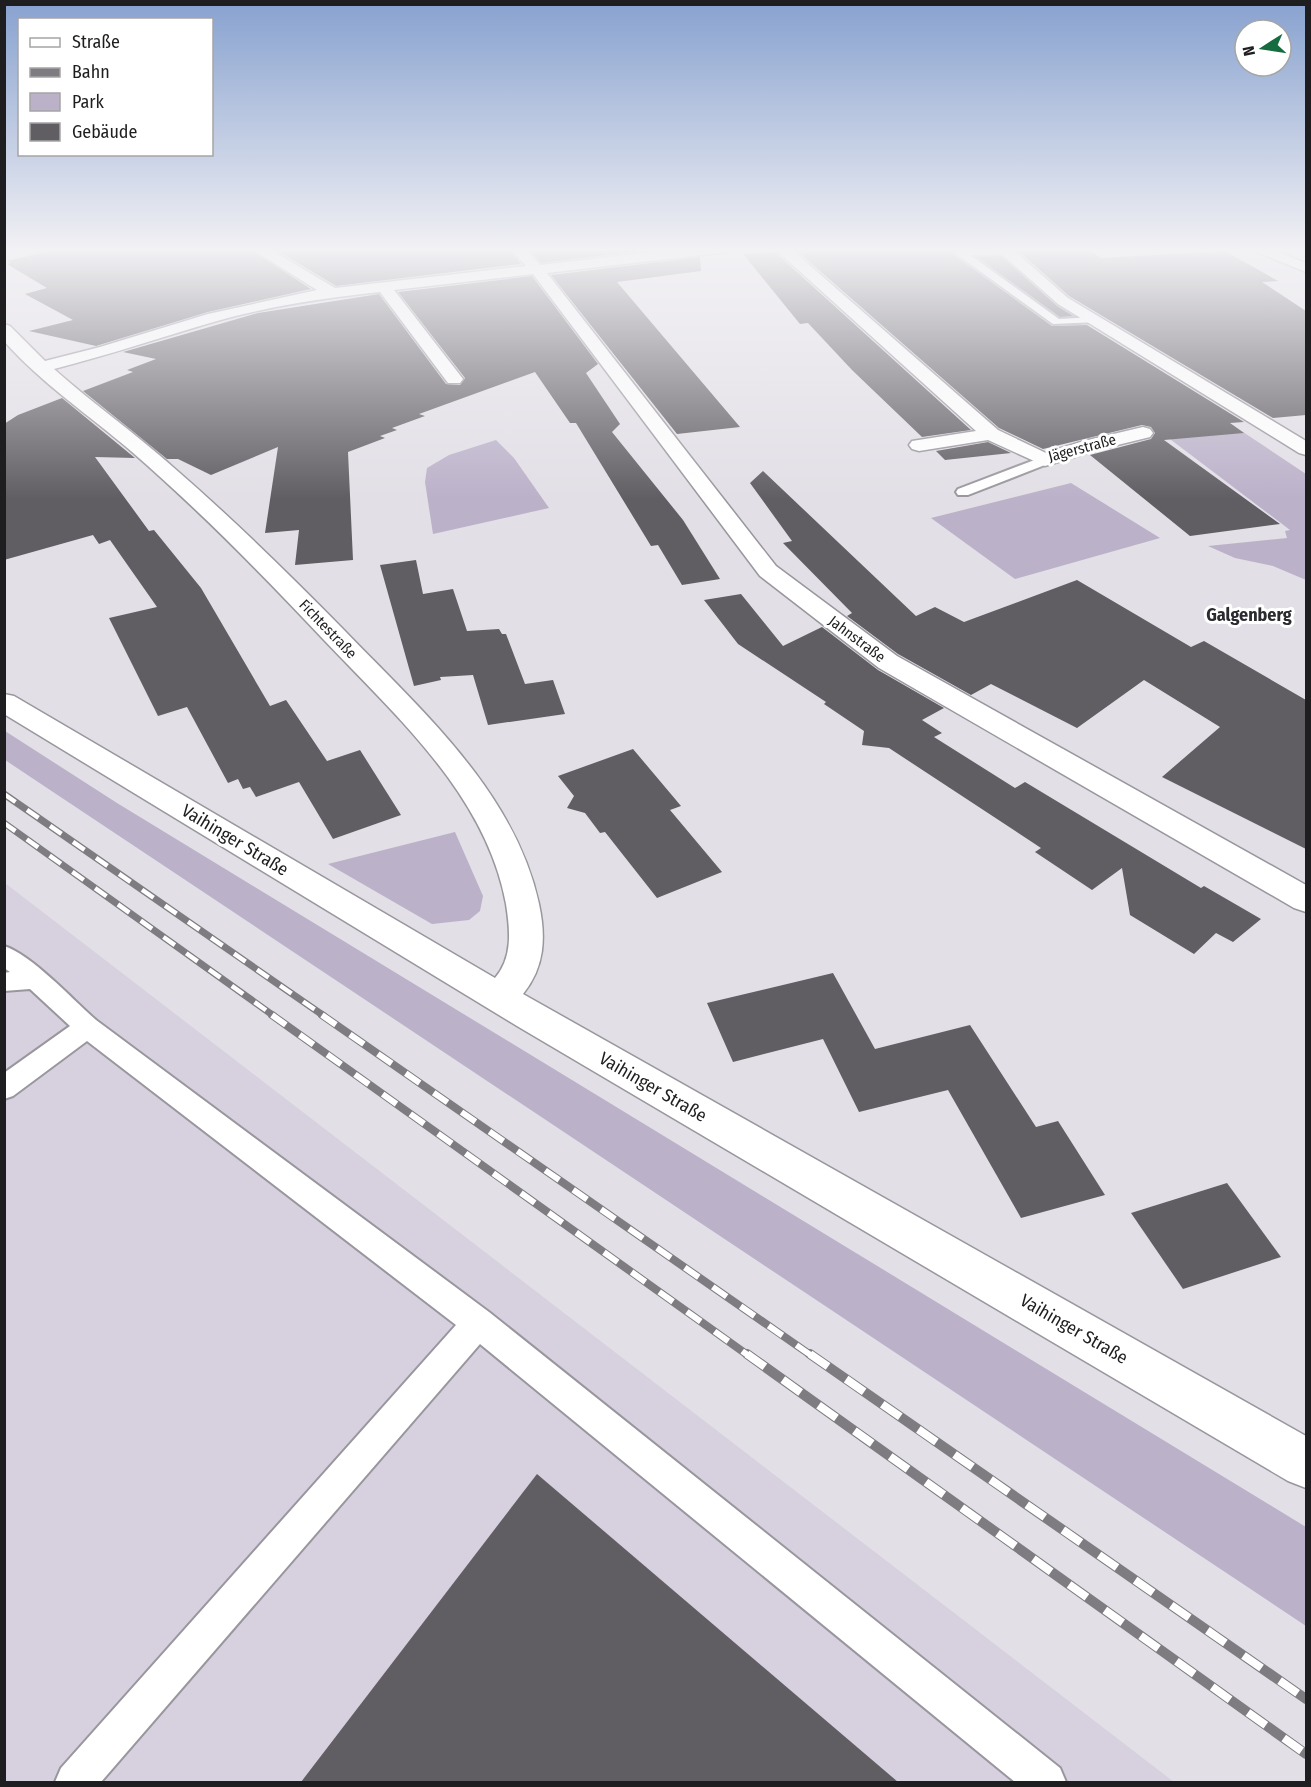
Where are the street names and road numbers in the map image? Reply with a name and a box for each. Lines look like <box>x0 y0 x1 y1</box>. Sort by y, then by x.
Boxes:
street label: Jägerstraße <box>1046 430 1118 466</box>
street label: Fichtestraße <box>295 596 361 662</box>
street label: Jahnstraße <box>825 612 889 666</box>
street label: Vaihinger Straße <box>178 799 293 881</box>
street label: Vaihinger Straße <box>595 1047 711 1127</box>
street label: Vaihinger Straße <box>1016 1289 1132 1369</box>

